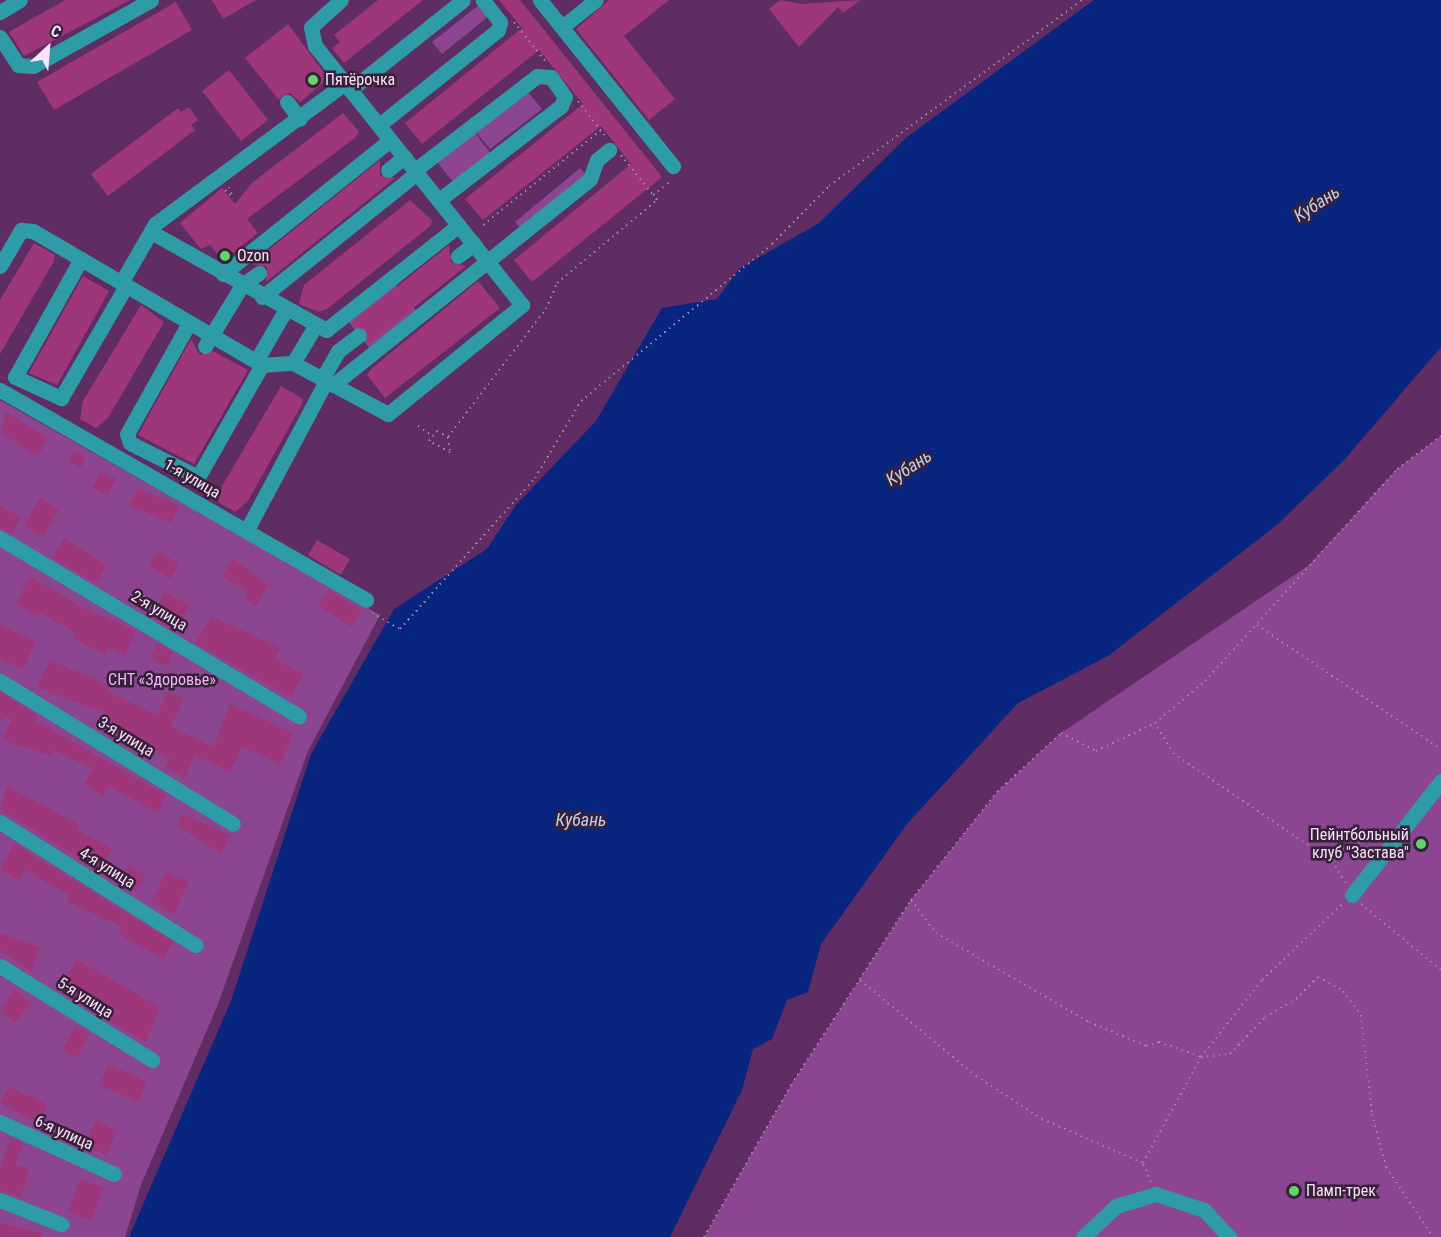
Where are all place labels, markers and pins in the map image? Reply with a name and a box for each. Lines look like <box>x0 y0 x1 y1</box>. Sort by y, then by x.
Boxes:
place label: Пятёрочка <box>325 70 395 90</box>
marker: Пятёрочка <box>306 73 320 87</box>
place label: Ozon <box>237 246 269 266</box>
marker: Ozon <box>218 249 232 263</box>
place label: Пейнтбольный клуб "Застава" <box>1310 825 1409 863</box>
marker: Пейнтбольный клуб "Застава" <box>1414 837 1428 851</box>
place label: Памп-трек <box>1306 1181 1376 1201</box>
marker: Памп-трек <box>1287 1184 1301 1198</box>

